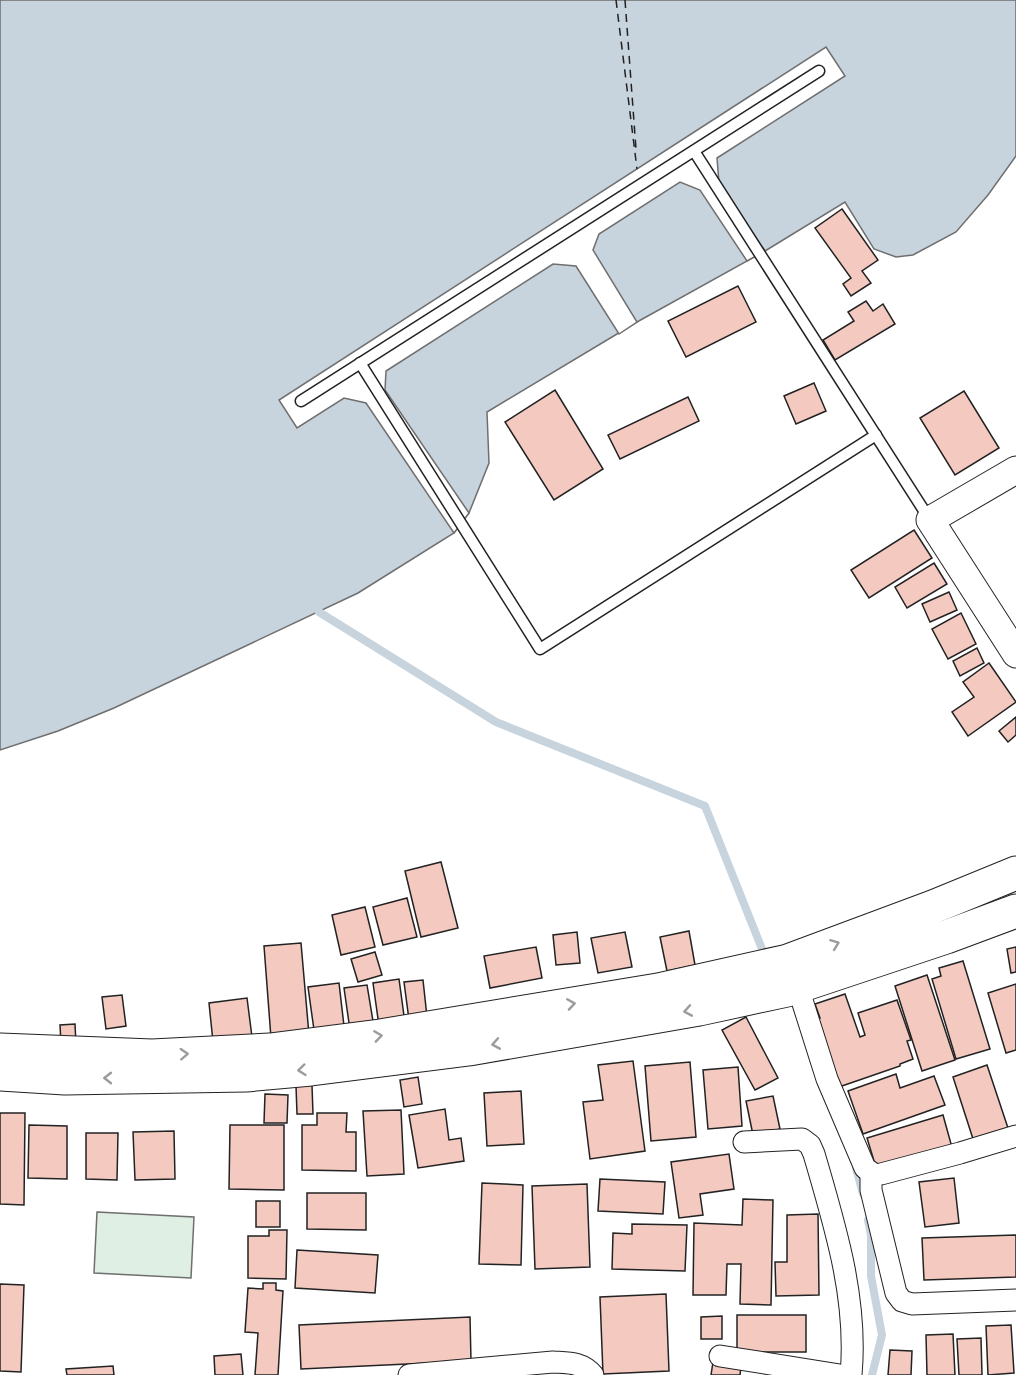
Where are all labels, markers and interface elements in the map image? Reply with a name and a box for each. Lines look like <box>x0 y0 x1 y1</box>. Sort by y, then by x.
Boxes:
one-way arrow <box>828 939 839 951</box>
one-way arrow <box>566 999 575 1011</box>
one-way arrow <box>683 1005 692 1017</box>
one-way arrow <box>374 1030 383 1042</box>
one-way arrow <box>491 1037 501 1050</box>
one-way arrow <box>180 1048 189 1061</box>
one-way arrow <box>298 1063 307 1076</box>
one-way arrow <box>103 1072 112 1084</box>

